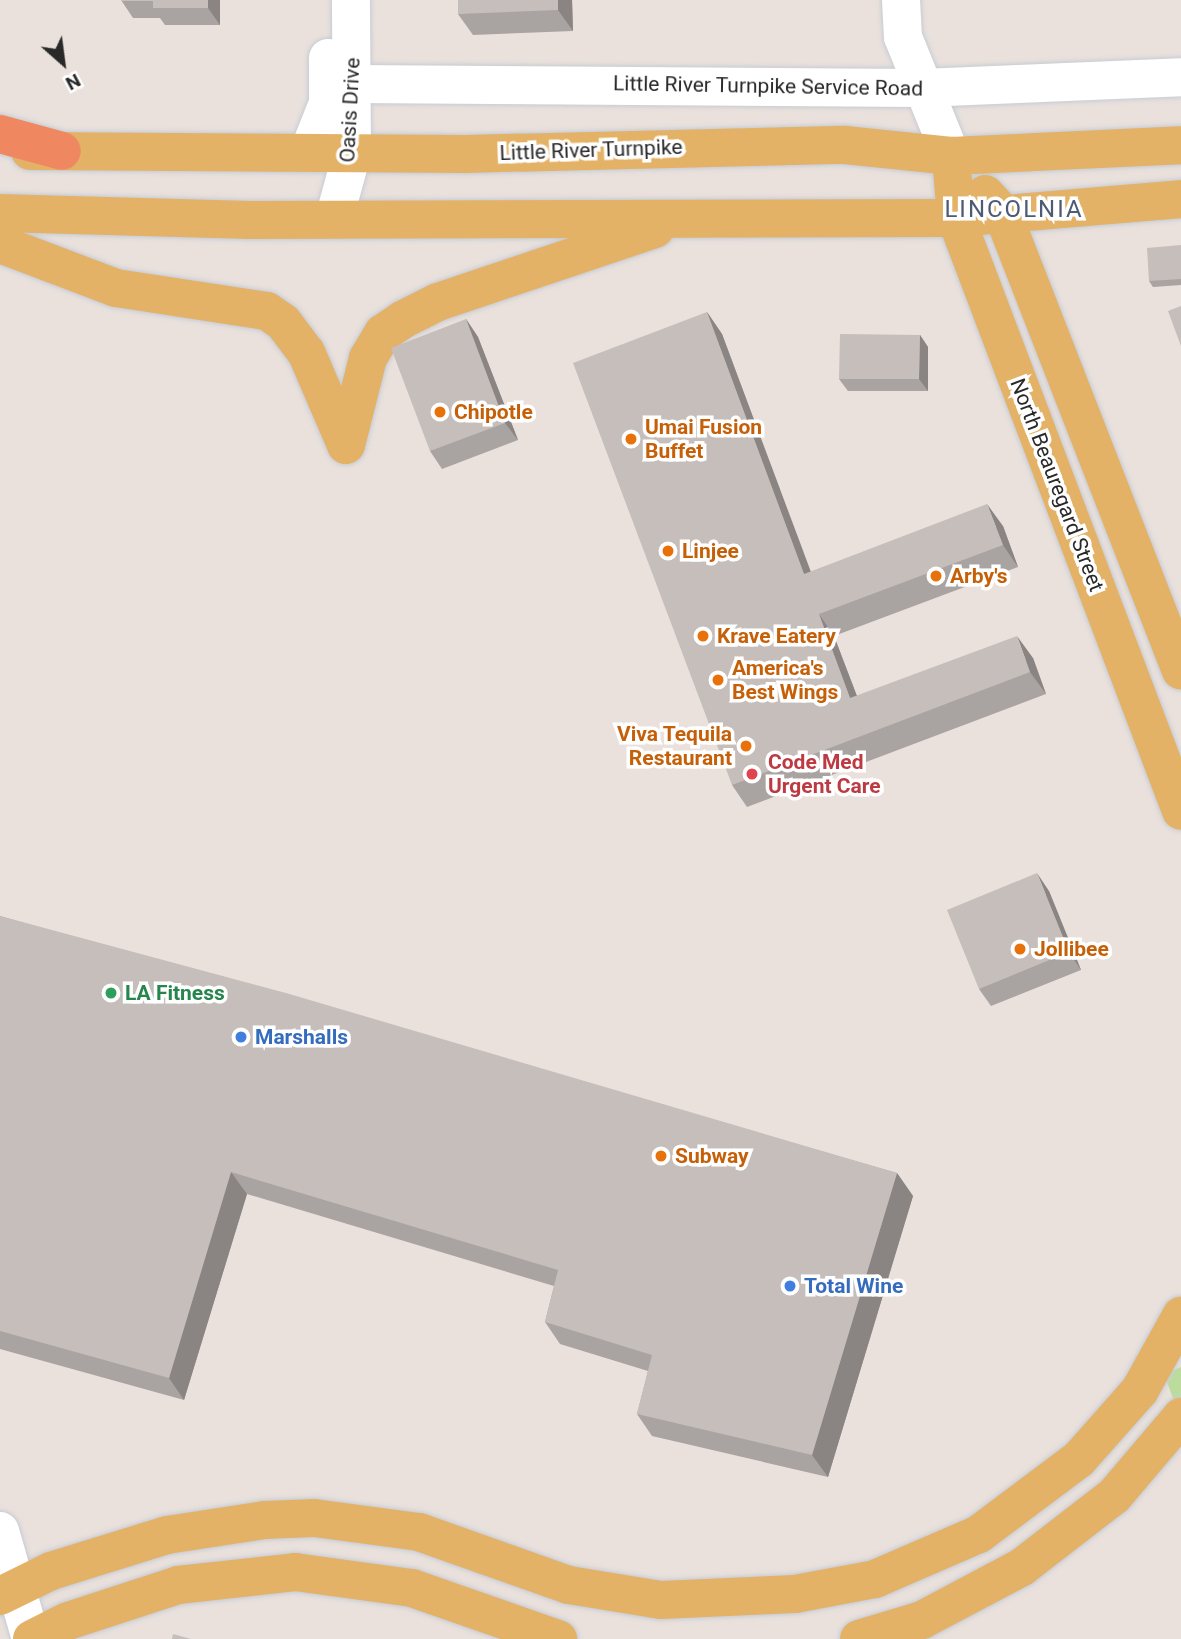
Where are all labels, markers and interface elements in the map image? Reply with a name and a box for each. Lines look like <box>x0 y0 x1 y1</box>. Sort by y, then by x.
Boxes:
north arrow <box>28 28 98 98</box>
street label: Oasis Drive <box>335 57 365 163</box>
text: N <box>62 69 84 95</box>
street label: Little River Turnpike Service Road <box>613 71 923 101</box>
street label: Little River Turnpike <box>499 134 683 166</box>
district label: LINCOLNIA <box>946 196 1082 224</box>
street label: North Beauregard Street <box>1005 375 1109 595</box>
place label: Chipotle <box>454 399 533 425</box>
marker: Chipotle <box>432 404 448 420</box>
place label: Umai Fusion Buffet <box>645 414 762 464</box>
marker: Umai Fusion Buffet <box>623 431 639 447</box>
place label: Linjee <box>682 538 739 564</box>
marker: Linjee <box>660 543 676 559</box>
place label: Arby's <box>950 563 1007 589</box>
marker: Arby's <box>928 568 944 584</box>
place label: Krave Eatery <box>717 623 836 649</box>
marker: Krave Eatery <box>695 628 711 644</box>
place label: America's Best Wings <box>732 655 838 705</box>
marker: America's Best Wings <box>710 672 726 688</box>
place label: Viva Tequila Restaurant <box>616 721 732 771</box>
marker: Viva Tequila Restaurant <box>738 738 754 754</box>
place label: Code Med Urgent Care <box>768 749 881 799</box>
marker: Code Med Urgent Care <box>742 764 762 784</box>
place label: Jollibee <box>1034 936 1109 962</box>
marker: Jollibee <box>1012 941 1028 957</box>
place label: LA Fitness <box>125 980 225 1006</box>
marker: LA Fitness <box>103 985 119 1001</box>
place label: Marshalls <box>255 1024 348 1050</box>
marker: Marshalls <box>233 1029 249 1045</box>
place label: Subway <box>675 1143 749 1169</box>
marker: Subway <box>653 1148 669 1164</box>
place label: Total Wine <box>804 1273 903 1299</box>
marker: Total Wine <box>782 1278 798 1294</box>

